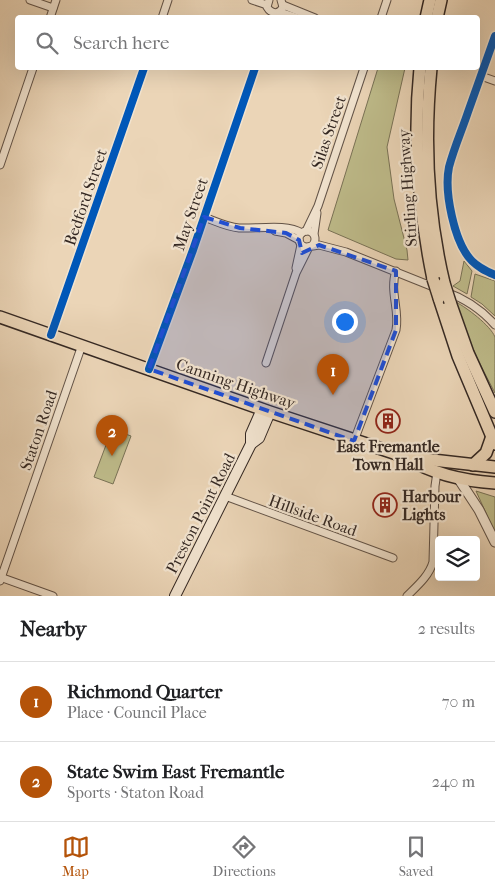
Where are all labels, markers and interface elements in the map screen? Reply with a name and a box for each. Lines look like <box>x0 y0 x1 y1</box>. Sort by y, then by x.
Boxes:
search box <box>15 15 480 70</box>
icon: search <box>33 29 61 57</box>
text: Search here <box>73 32 169 54</box>
street label: Silas Street <box>307 93 350 171</box>
street label: Stirling Highway <box>394 128 421 247</box>
street label: Bedford Street <box>60 146 111 248</box>
street label: May Street <box>169 175 212 253</box>
your location <box>332 309 358 335</box>
street label: Canning Highway <box>174 354 298 413</box>
pin: 1 <box>317 354 349 395</box>
street label: Staton Road <box>16 387 61 473</box>
building icon: East Fremantle Town Hall <box>375 408 401 434</box>
pin: 2 <box>96 415 128 456</box>
place label: East Fremantle Town Hall <box>336 437 440 474</box>
street label: Preston Point Road <box>162 450 239 577</box>
place label: Harbour Lights <box>402 487 462 525</box>
street label: Hillside Road <box>266 491 360 540</box>
building icon: Harbour Lights <box>372 492 398 518</box>
map controls <box>435 536 480 581</box>
button: layers <box>435 536 480 581</box>
text: Nearby <box>20 617 86 641</box>
text: 2 results <box>418 619 475 638</box>
text: Richmond Quarter <box>67 681 222 703</box>
text: 1 <box>33 692 39 711</box>
text: 70 m <box>442 692 475 711</box>
text: Place · Council Place <box>67 703 207 722</box>
text: State Swim East Fremantle <box>67 761 284 783</box>
text: 2 <box>32 772 40 791</box>
text: 240 m <box>432 772 475 791</box>
text: Sports · Staton Road <box>67 783 204 802</box>
tab: Map <box>62 833 90 880</box>
tab: Directions <box>213 833 276 880</box>
tab: Saved <box>399 833 433 880</box>

